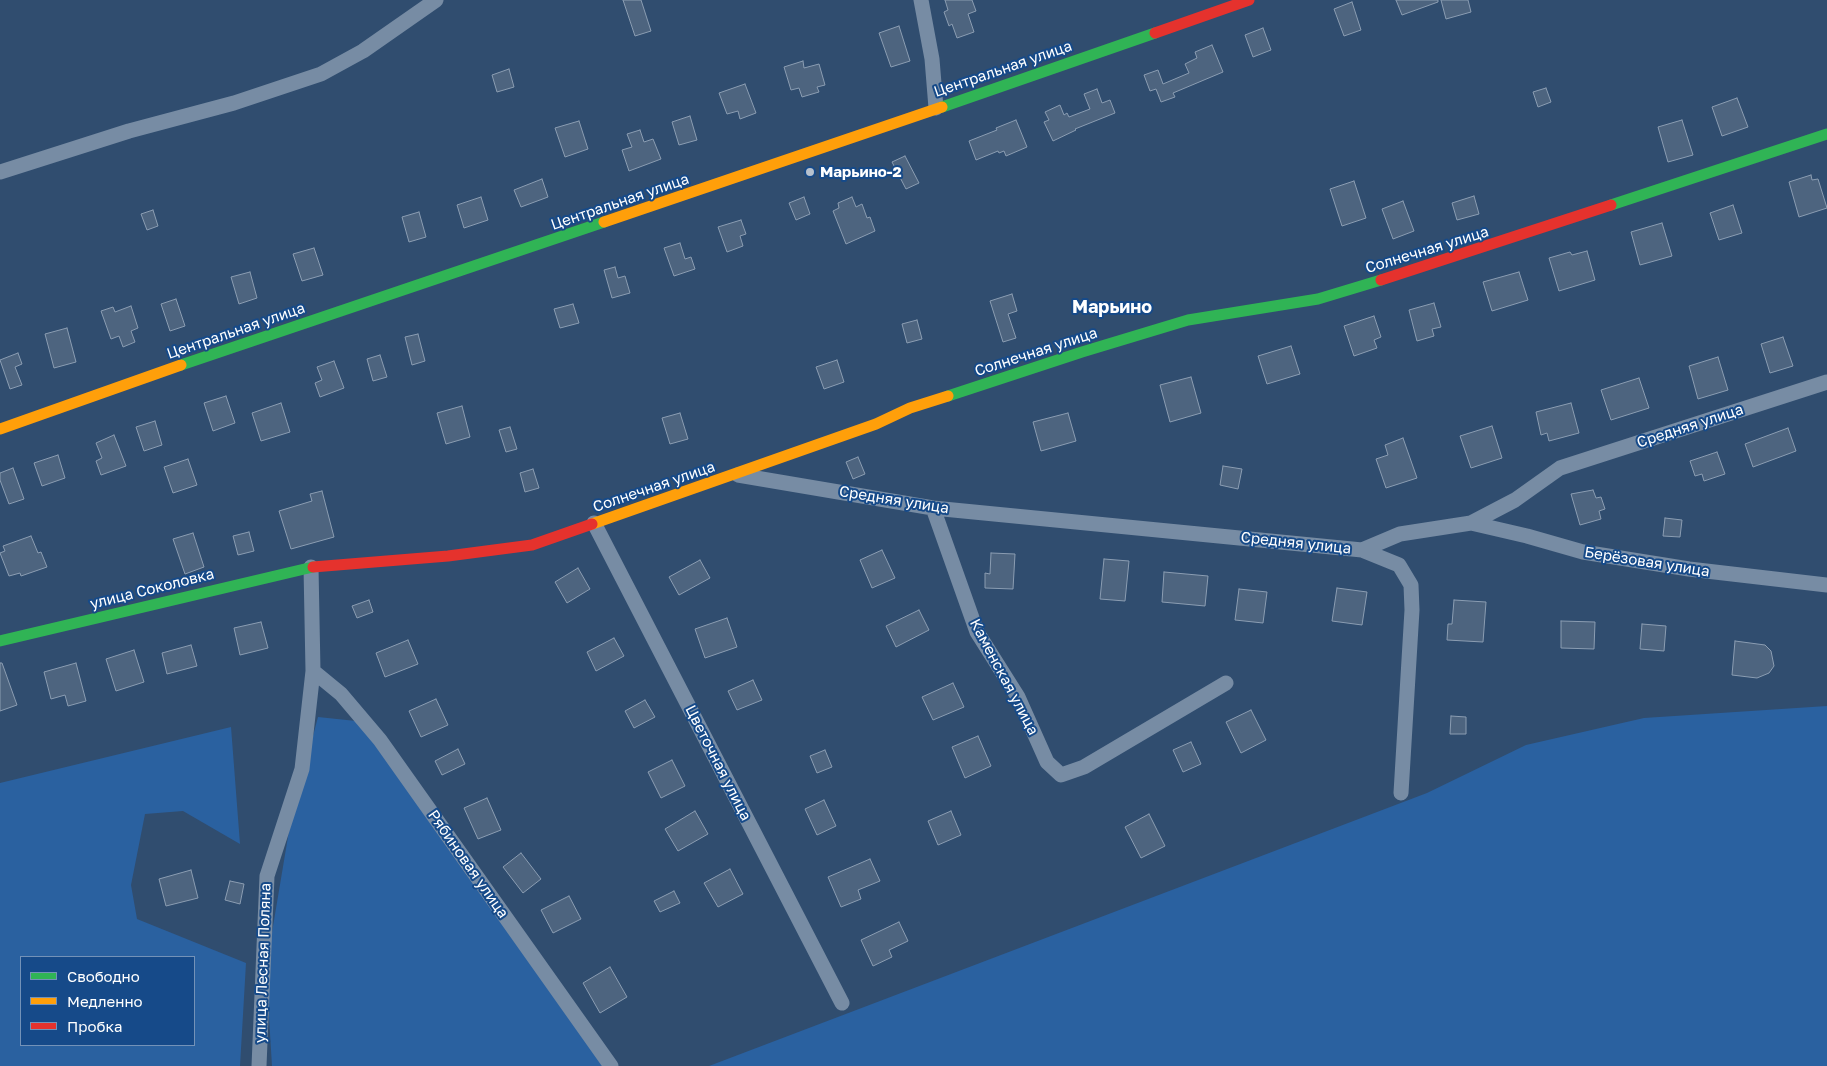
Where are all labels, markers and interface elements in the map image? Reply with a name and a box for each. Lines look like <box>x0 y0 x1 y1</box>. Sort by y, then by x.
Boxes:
street label: Центральная улица <box>932 37 1074 101</box>
place label: Марьино-2 <box>820 163 902 181</box>
marker: Марьино-2 <box>804 166 816 178</box>
street label: Центральная улица <box>549 170 691 234</box>
street label: Солнечная улица <box>1363 223 1491 277</box>
district label: Марьино <box>1072 296 1152 318</box>
street label: Центральная улица <box>165 299 307 363</box>
street label: Солнечная улица <box>972 324 1100 380</box>
street label: Средняя улица <box>1634 400 1746 452</box>
street label: Солнечная улица <box>591 458 717 516</box>
street label: Средняя улица <box>838 482 950 518</box>
street label: Средняя улица <box>1240 528 1352 558</box>
street label: Берёзовая улица <box>1583 543 1711 581</box>
street label: улица Соколовка <box>88 565 216 613</box>
street label: Каменская улица <box>966 616 1042 738</box>
street label: Цветочная улица <box>681 702 755 824</box>
street label: Рябиновая улица <box>424 806 512 922</box>
street label: улица Лесная Поляна <box>251 883 275 1043</box>
legend <box>20 956 195 1046</box>
text: Свободно <box>67 967 140 985</box>
text: Медленно <box>67 992 143 1010</box>
text: Пробка <box>67 1017 122 1035</box>

